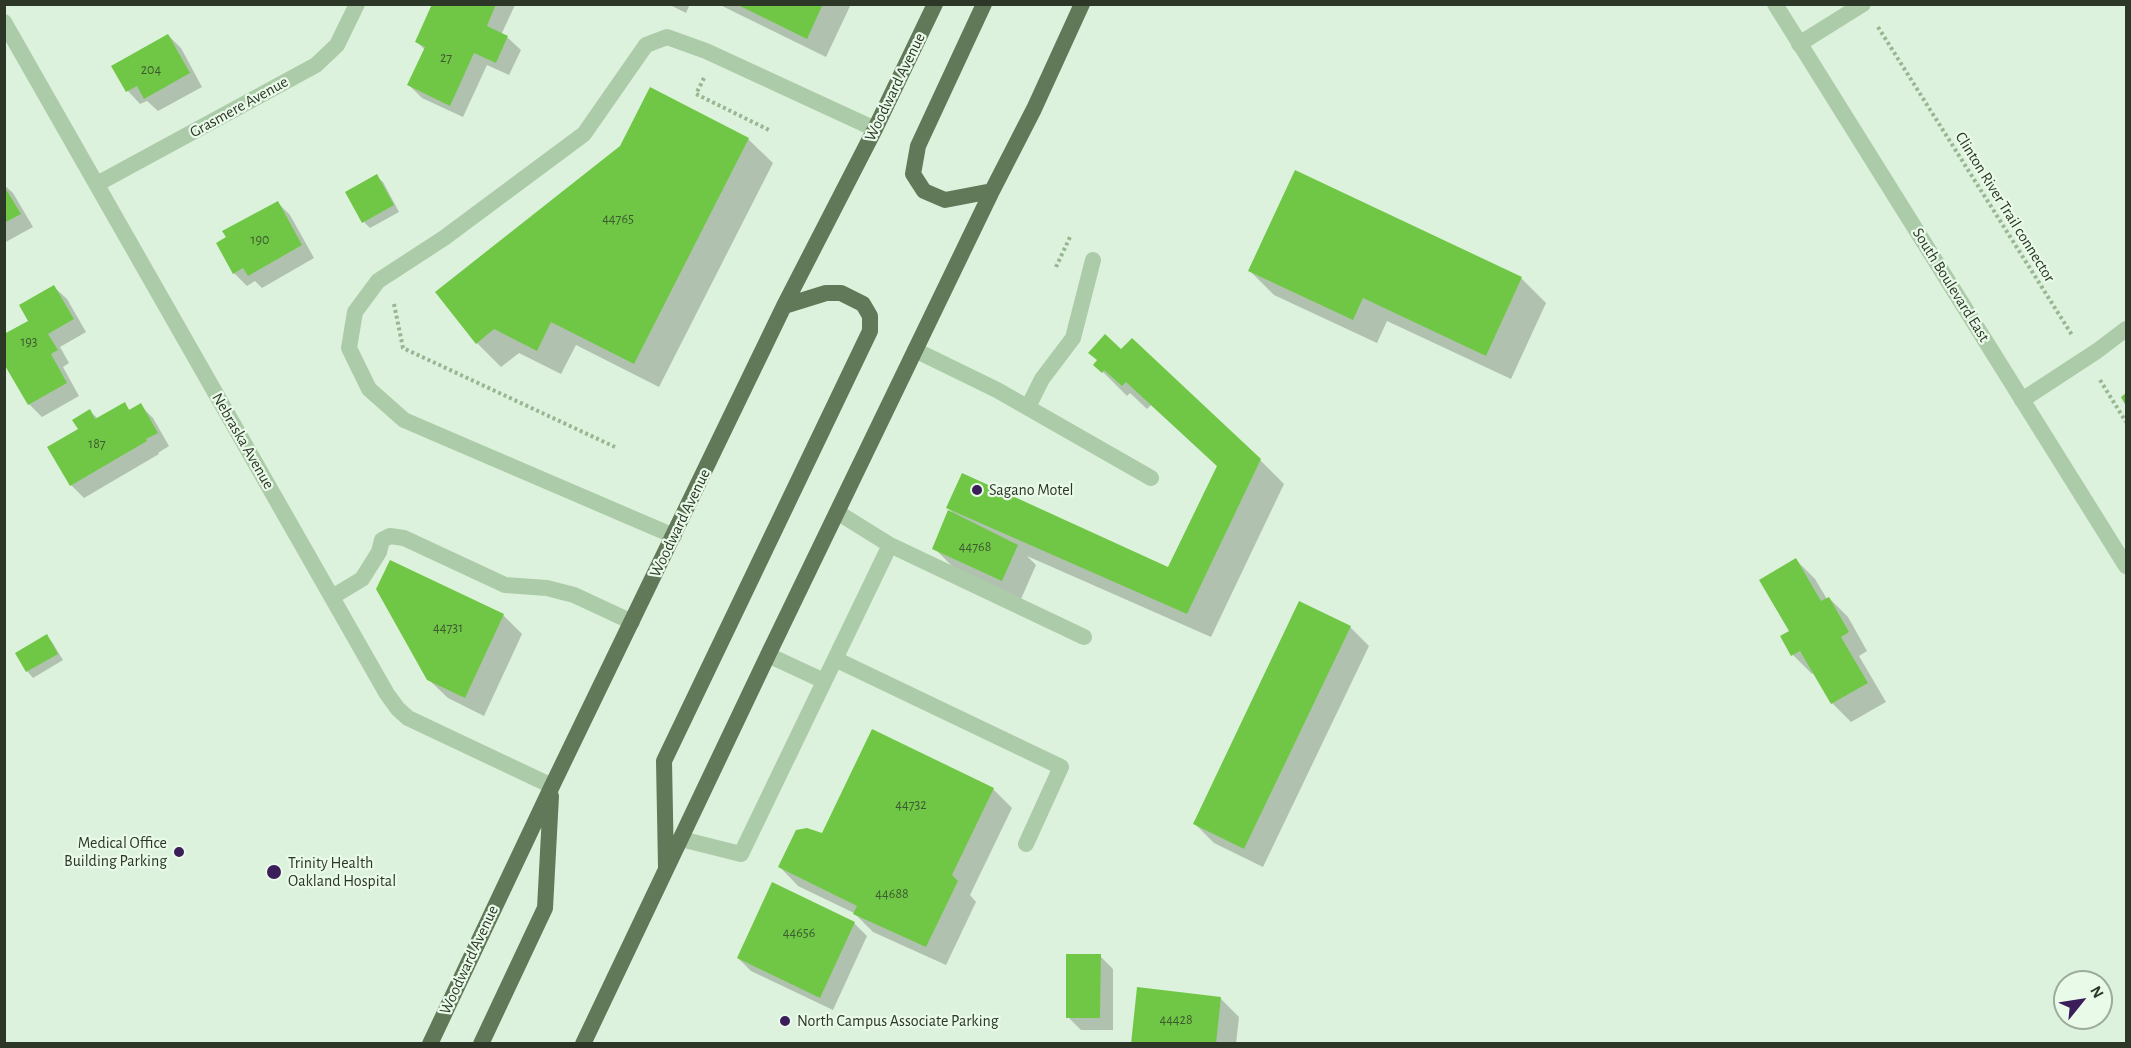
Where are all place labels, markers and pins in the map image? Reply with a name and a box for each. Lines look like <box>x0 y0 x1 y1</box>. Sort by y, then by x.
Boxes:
place label: Sagano Motel <box>989 480 1074 500</box>
marker: Sagano Motel <box>970 483 984 497</box>
place label: Medical Office Building Parking <box>64 833 167 871</box>
marker: Medical Office Building Parking <box>172 845 186 859</box>
place label: Trinity Health Oakland Hospital <box>288 853 396 891</box>
marker: Trinity Health Oakland Hospital <box>265 863 283 881</box>
place label: North Campus Associate Parking <box>797 1011 999 1031</box>
marker: North Campus Associate Parking <box>778 1014 792 1028</box>

